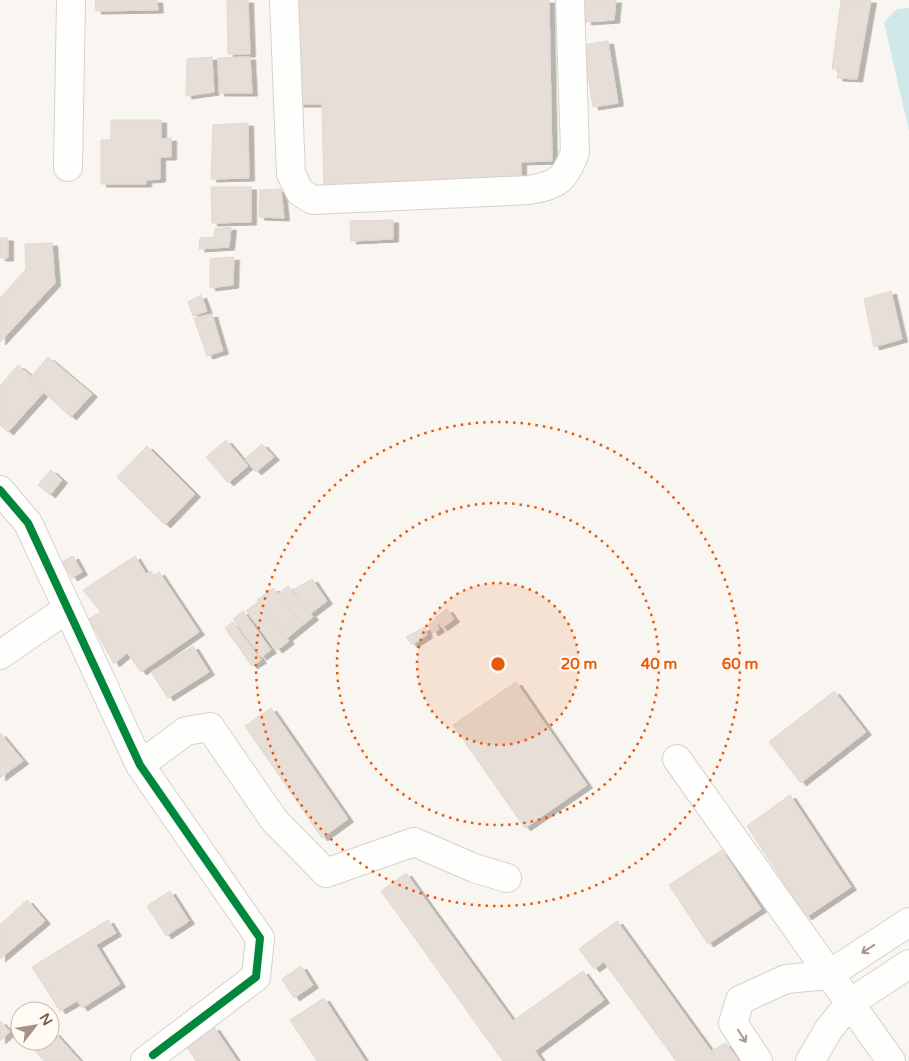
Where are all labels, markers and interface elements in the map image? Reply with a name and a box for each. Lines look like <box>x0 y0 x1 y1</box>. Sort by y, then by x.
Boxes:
centre of rings <box>489 655 507 673</box>
text: 20 m <box>561 655 597 673</box>
text: 40 m <box>641 655 677 673</box>
text: 60 m <box>722 655 758 673</box>
one-way arrow <box>861 943 875 954</box>
north arrow <box>10 1001 60 1051</box>
text: N <box>36 1010 56 1029</box>
one-way arrow <box>737 1029 747 1043</box>

